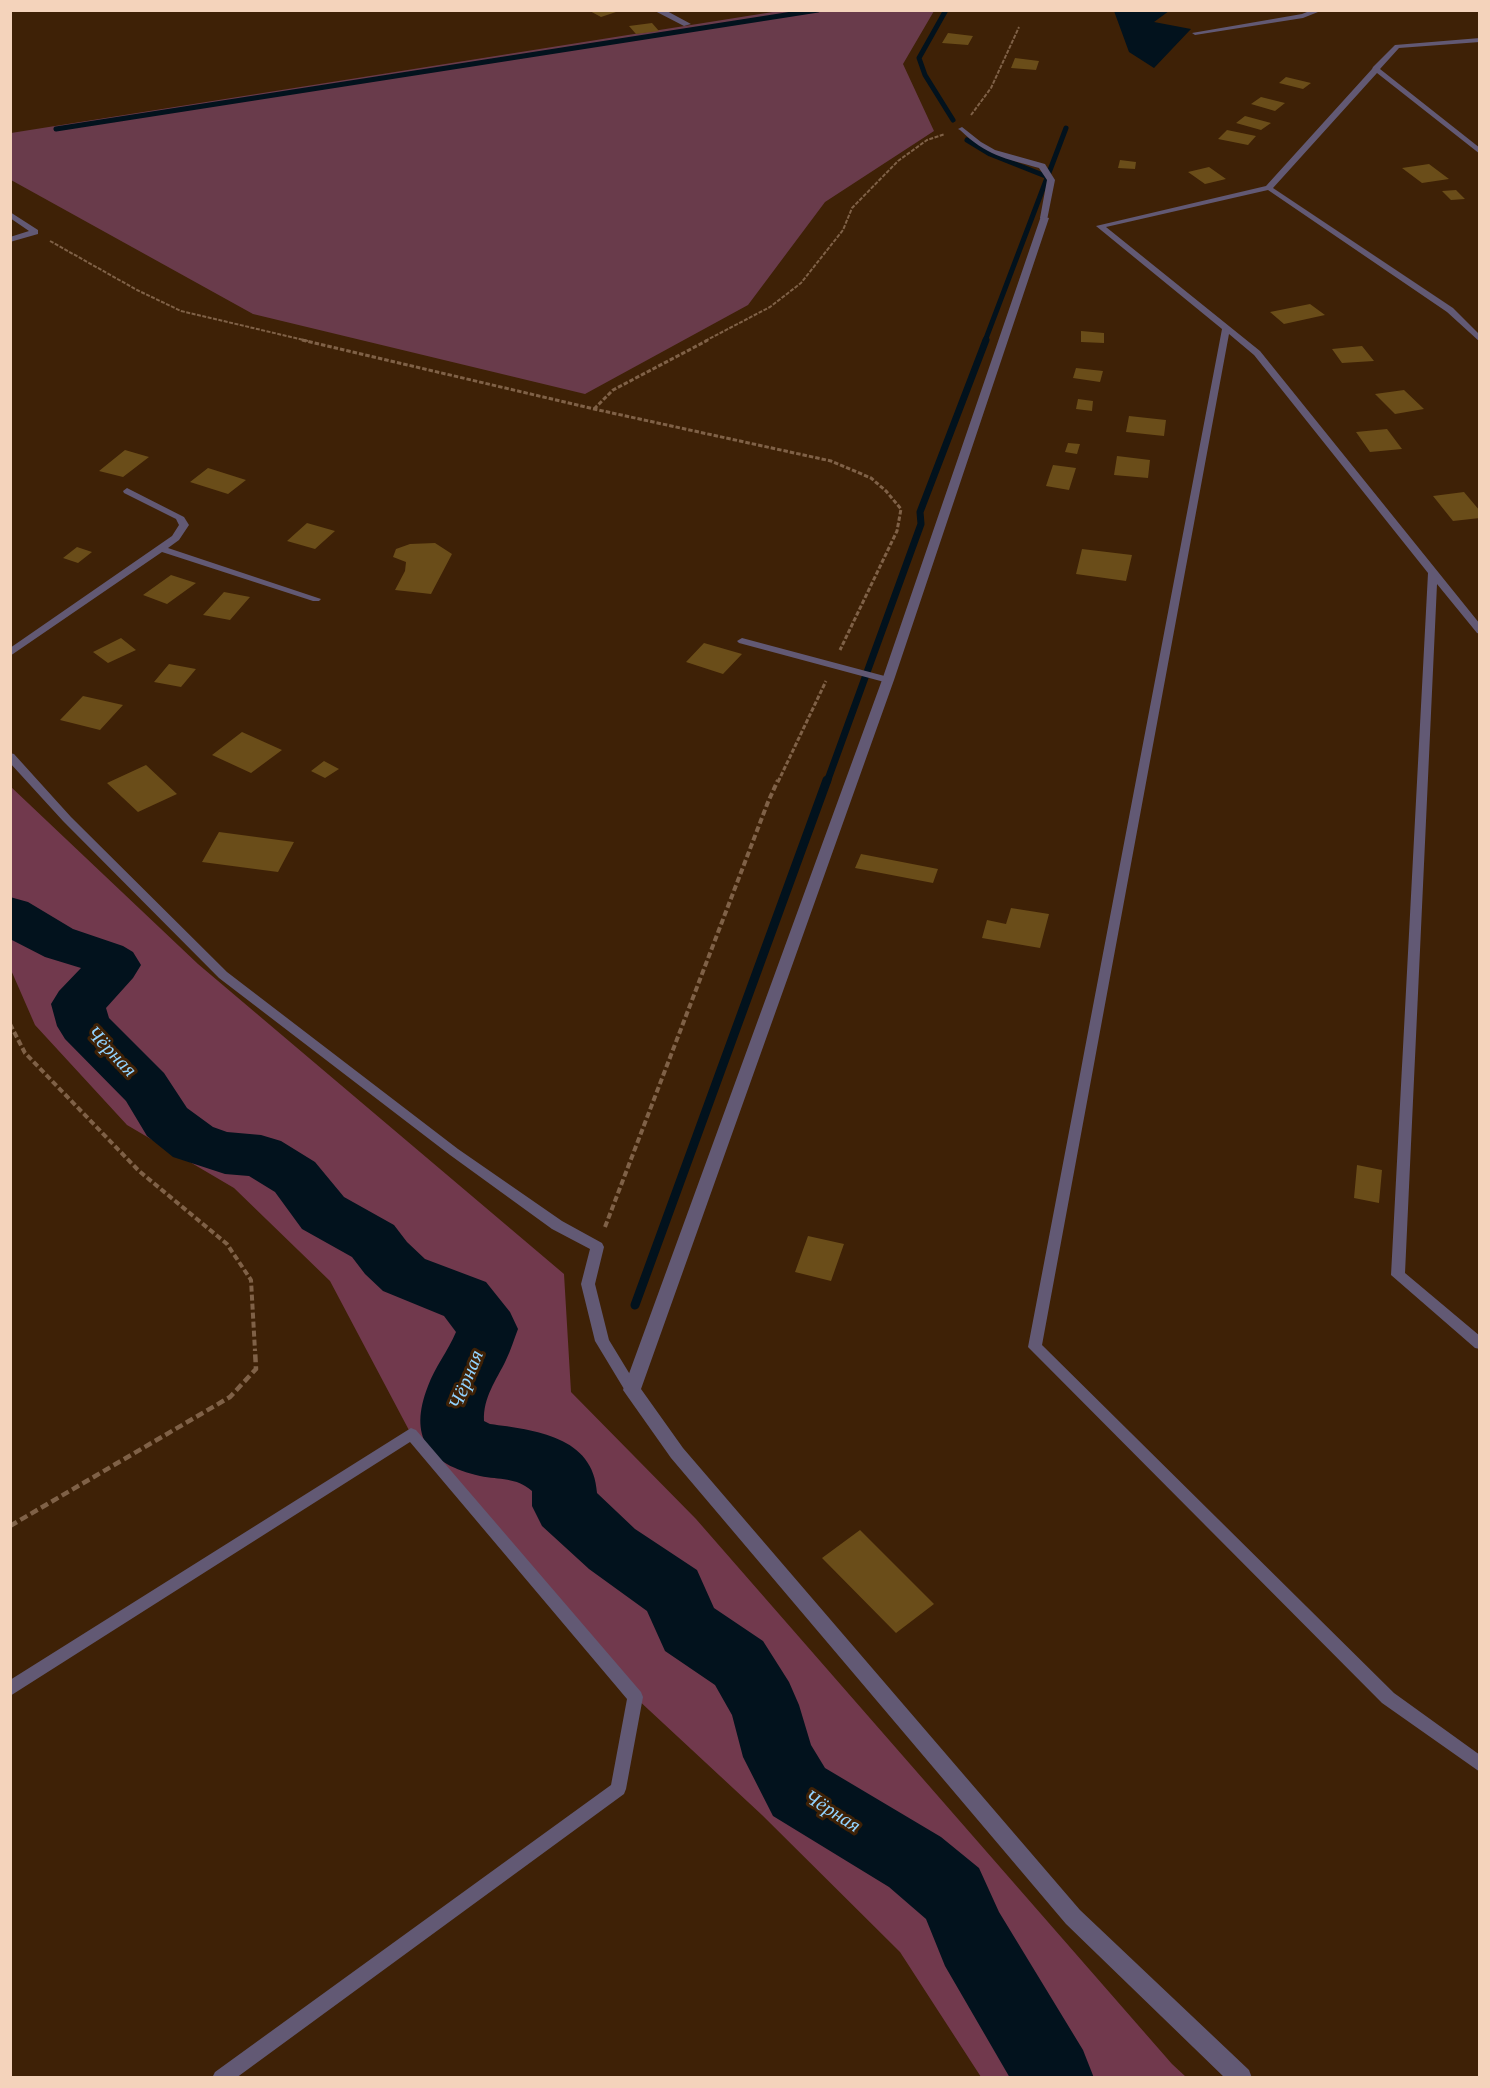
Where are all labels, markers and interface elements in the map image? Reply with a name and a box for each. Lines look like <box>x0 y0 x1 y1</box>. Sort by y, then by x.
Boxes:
water label: Чёрная <box>81 1021 141 1083</box>
water label: Чёрная <box>444 1347 490 1413</box>
water label: Чёрная <box>799 1785 865 1839</box>

